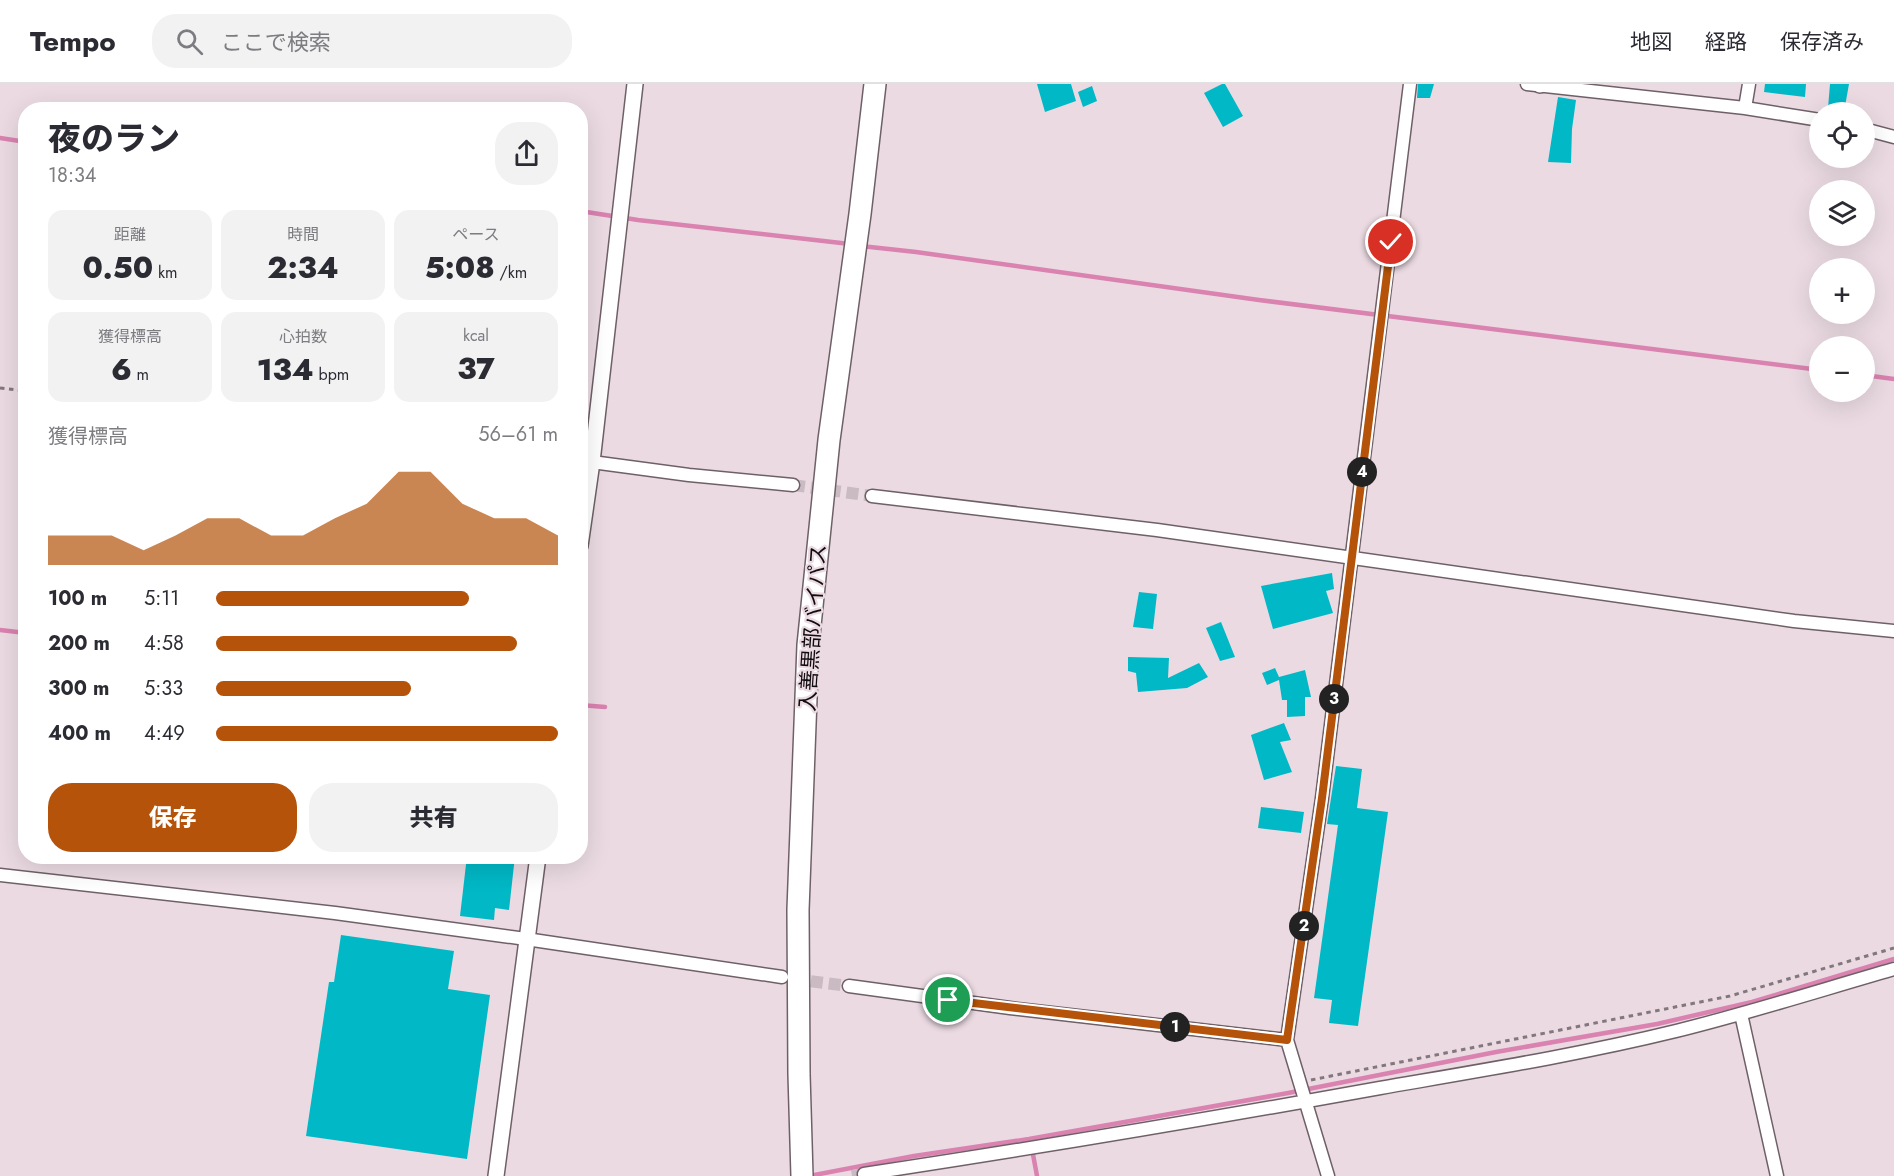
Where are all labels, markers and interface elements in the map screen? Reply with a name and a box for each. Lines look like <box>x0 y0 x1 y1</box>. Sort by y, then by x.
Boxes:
search box <box>152 14 572 68</box>
text: Tempo <box>30 21 116 62</box>
icon: search <box>173 25 206 58</box>
text: ここで検索 <box>221 26 331 58</box>
text: 地図 <box>1630 27 1672 57</box>
text: 経路 <box>1705 27 1747 57</box>
text: 保存済み <box>1780 27 1864 57</box>
map controls <box>1809 102 1875 402</box>
button: locate <box>1809 102 1875 168</box>
text: 夜のラン <box>48 115 180 162</box>
button: share <box>495 122 558 185</box>
text: 18:34 <box>48 161 97 190</box>
button: layers <box>1809 180 1875 246</box>
pin <box>1365 216 1416 267</box>
text: 距離 <box>114 223 146 246</box>
text: 時間 <box>287 223 319 246</box>
text: ペース <box>452 223 500 246</box>
icon: check <box>1374 225 1407 258</box>
text: 0.50 <box>82 246 153 289</box>
text: 2:34 <box>267 246 339 289</box>
text: 5:08 <box>425 246 495 289</box>
button: + <box>1809 258 1875 324</box>
text: km <box>153 261 178 284</box>
text: /km <box>495 261 527 284</box>
text: kcal <box>463 324 489 347</box>
text: 獲得標高 <box>98 325 162 348</box>
text: 心拍数 <box>279 325 327 348</box>
button: − <box>1809 336 1875 402</box>
text: 37 <box>457 347 495 390</box>
text: 6 <box>111 348 132 391</box>
text: 134 <box>257 348 314 391</box>
text: m <box>132 363 149 386</box>
text: bpm <box>314 363 349 386</box>
text: 56–61 m <box>478 420 558 449</box>
text: 獲得標高 <box>48 422 128 451</box>
pin: 4 <box>1347 457 1377 487</box>
text: 4 <box>1356 460 1368 483</box>
street label: 入善黒部バイパス <box>792 543 834 713</box>
text: 100 m <box>48 584 107 613</box>
text: 5:11 <box>144 584 179 613</box>
text: 200 m <box>48 629 110 658</box>
text: 4:58 <box>144 629 184 658</box>
text: 300 m <box>48 674 109 703</box>
text: 5:33 <box>144 674 183 703</box>
pin: 3 <box>1319 684 1349 714</box>
text: 3 <box>1329 687 1339 710</box>
text: 400 m <box>48 719 111 748</box>
text: 4:49 <box>144 719 185 748</box>
button: 保存 <box>48 783 297 852</box>
button: 共有 <box>309 783 558 852</box>
pin: 2 <box>1289 911 1319 941</box>
text: 2 <box>1299 914 1309 937</box>
pin <box>922 974 973 1025</box>
icon: arrive <box>931 983 964 1016</box>
pin: 1 <box>1160 1012 1190 1042</box>
text: 1 <box>1171 1015 1179 1038</box>

